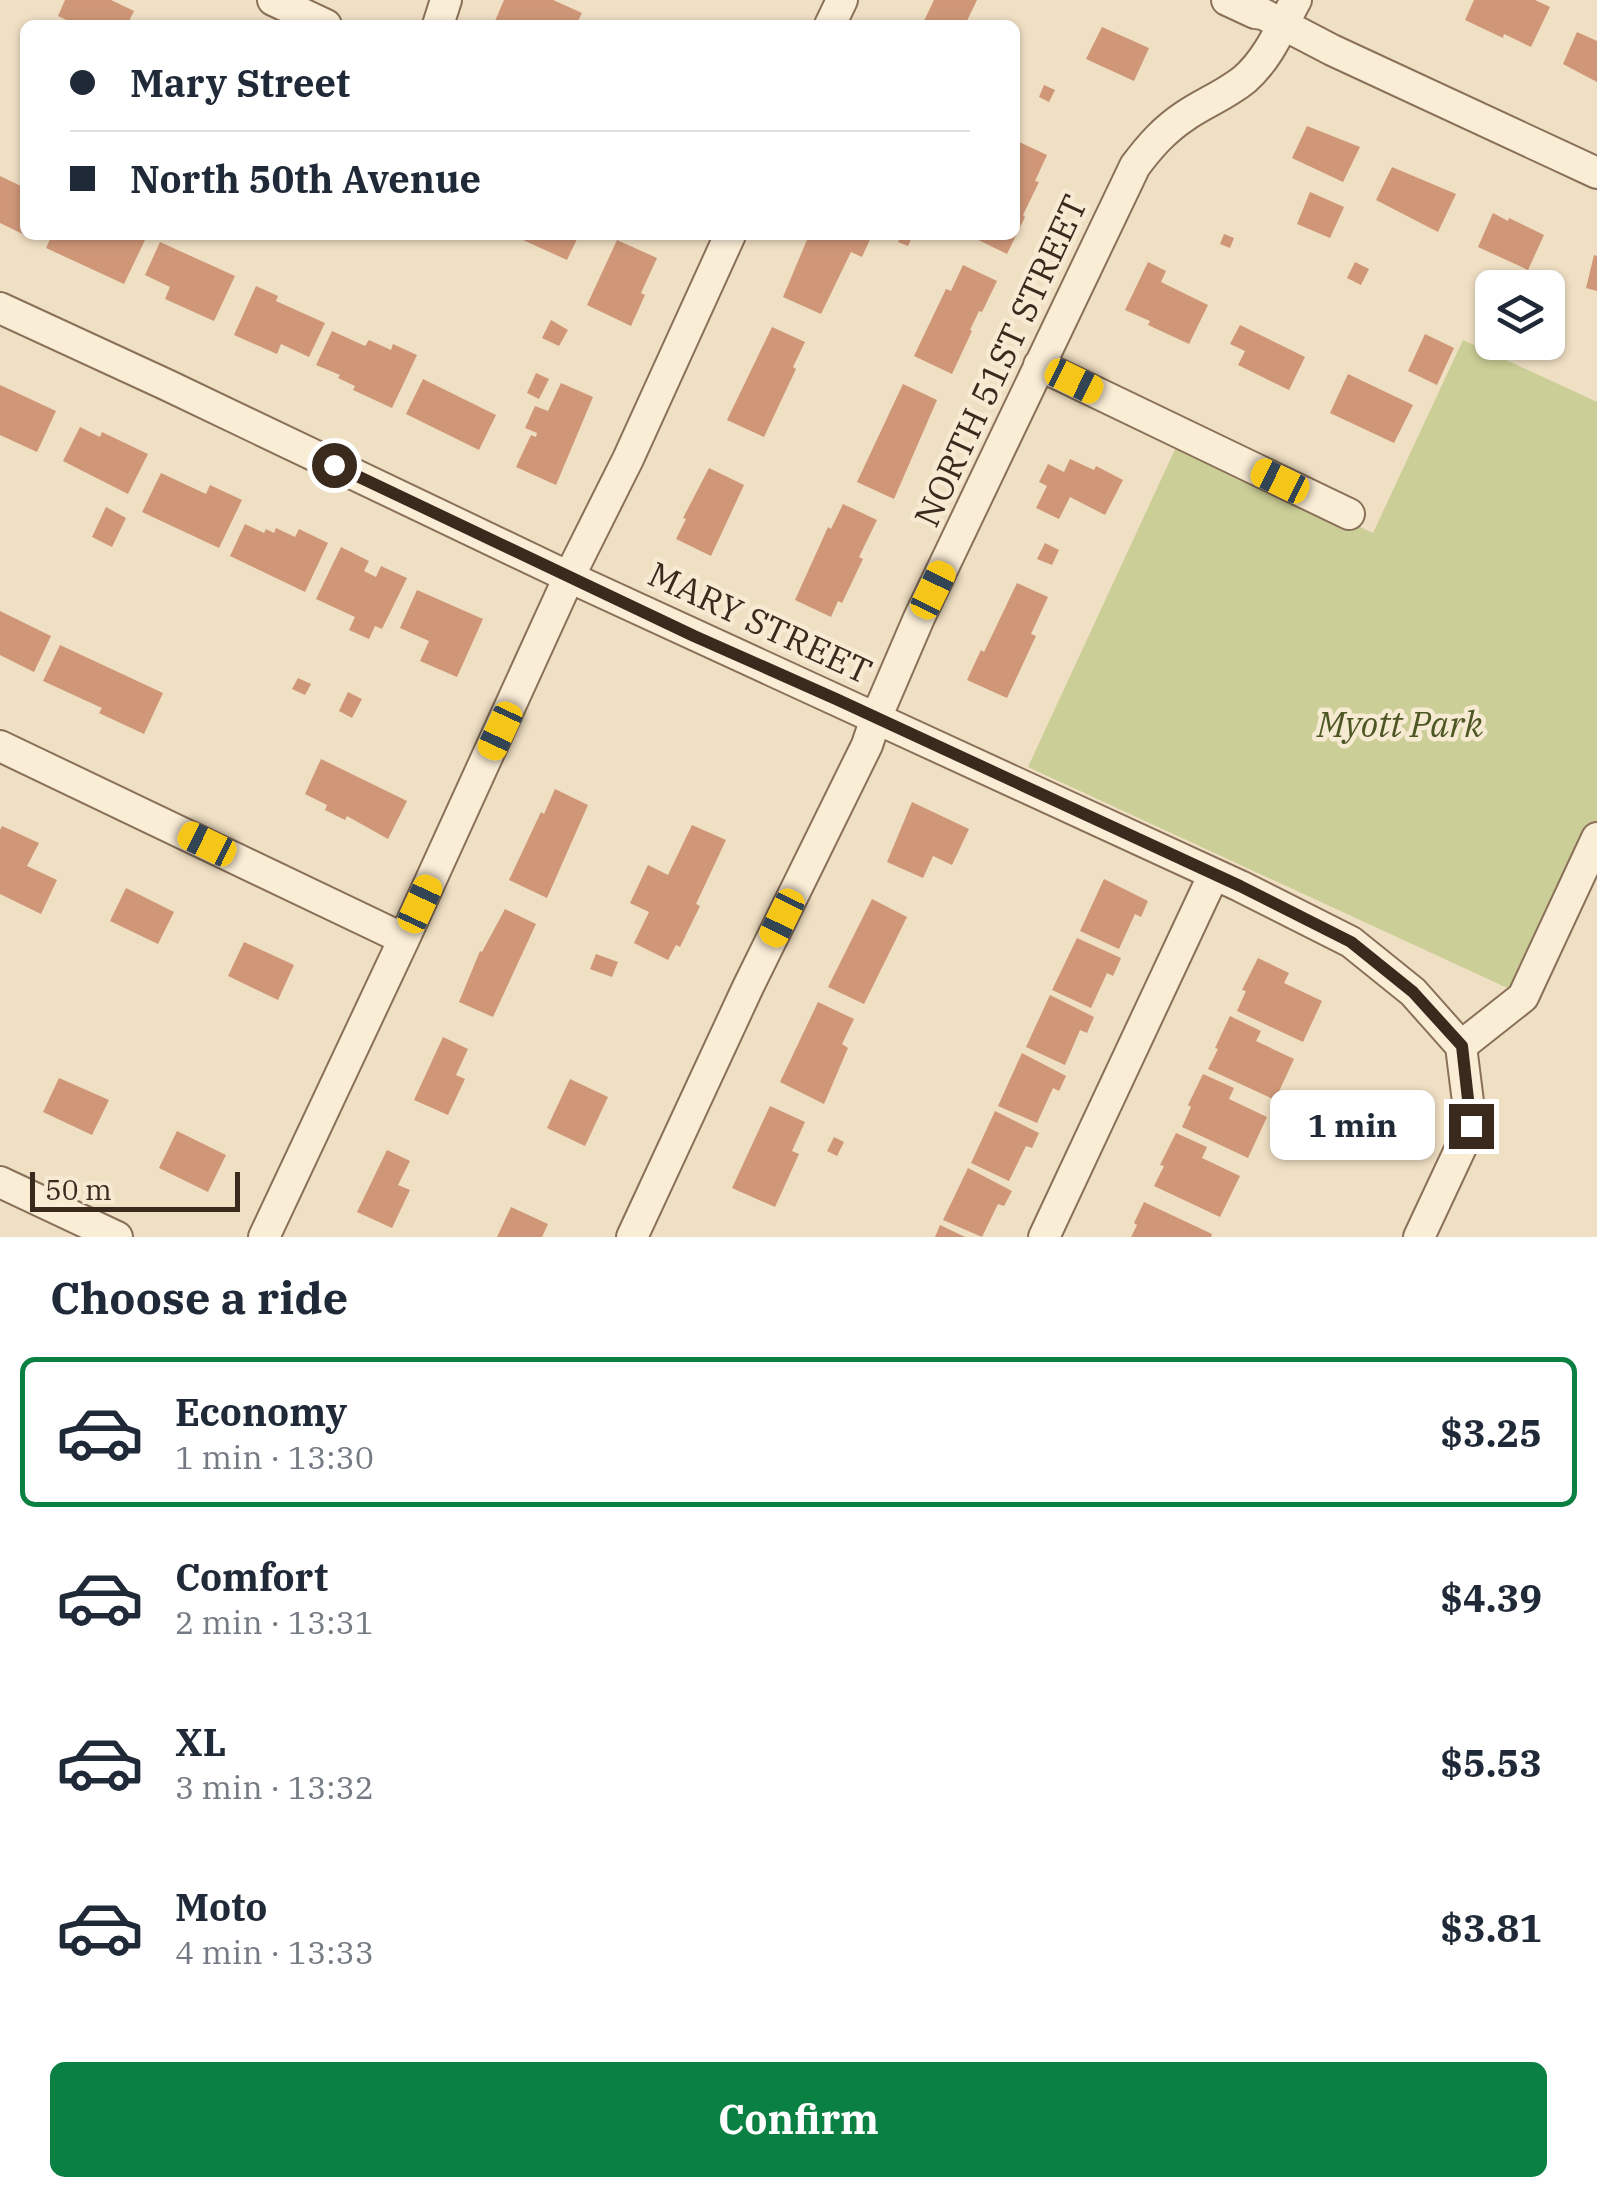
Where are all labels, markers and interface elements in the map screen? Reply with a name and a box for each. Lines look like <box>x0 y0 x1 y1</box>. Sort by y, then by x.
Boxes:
text: Mary Street <box>130 58 350 107</box>
text: North 50th Avenue <box>130 154 481 203</box>
street label: NORTH 51ST STREET <box>903 187 1097 534</box>
map controls <box>1475 270 1565 360</box>
button: layers <box>1475 270 1565 360</box>
car <box>1040 354 1108 408</box>
route start <box>312 443 357 488</box>
car <box>1246 454 1314 508</box>
street label: MARY STREET <box>641 550 879 694</box>
car <box>906 556 960 624</box>
car <box>474 697 526 765</box>
park label: Myott Park <box>1316 701 1483 747</box>
car <box>173 817 241 871</box>
car <box>394 870 446 938</box>
car <box>755 884 809 952</box>
callout: 1 min <box>1271 1091 1436 1161</box>
text: 1 min <box>1308 1104 1397 1146</box>
route end <box>1449 1104 1494 1149</box>
scale bar <box>30 1167 240 1212</box>
text: 50 m <box>45 1171 112 1208</box>
text: Choose a ride <box>50 1268 348 1326</box>
icon: car <box>55 1387 145 1477</box>
text: Economy <box>175 1387 347 1436</box>
text: $3.25 <box>1440 1408 1542 1457</box>
text: 1 min · 13:30 <box>175 1436 374 1478</box>
icon: car <box>55 1552 145 1642</box>
text: Comfort <box>175 1552 328 1601</box>
text: $4.39 <box>1440 1573 1542 1622</box>
text: 2 min · 13:31 <box>175 1601 374 1643</box>
icon: car <box>55 1717 145 1807</box>
text: XL <box>175 1717 226 1766</box>
text: $5.53 <box>1440 1738 1542 1787</box>
text: 3 min · 13:32 <box>175 1766 374 1808</box>
icon: car <box>55 1882 145 1972</box>
text: Moto <box>175 1882 267 1931</box>
text: $3.81 <box>1440 1903 1542 1952</box>
text: 4 min · 13:33 <box>175 1931 374 1973</box>
button: Confirm <box>50 2062 1547 2177</box>

